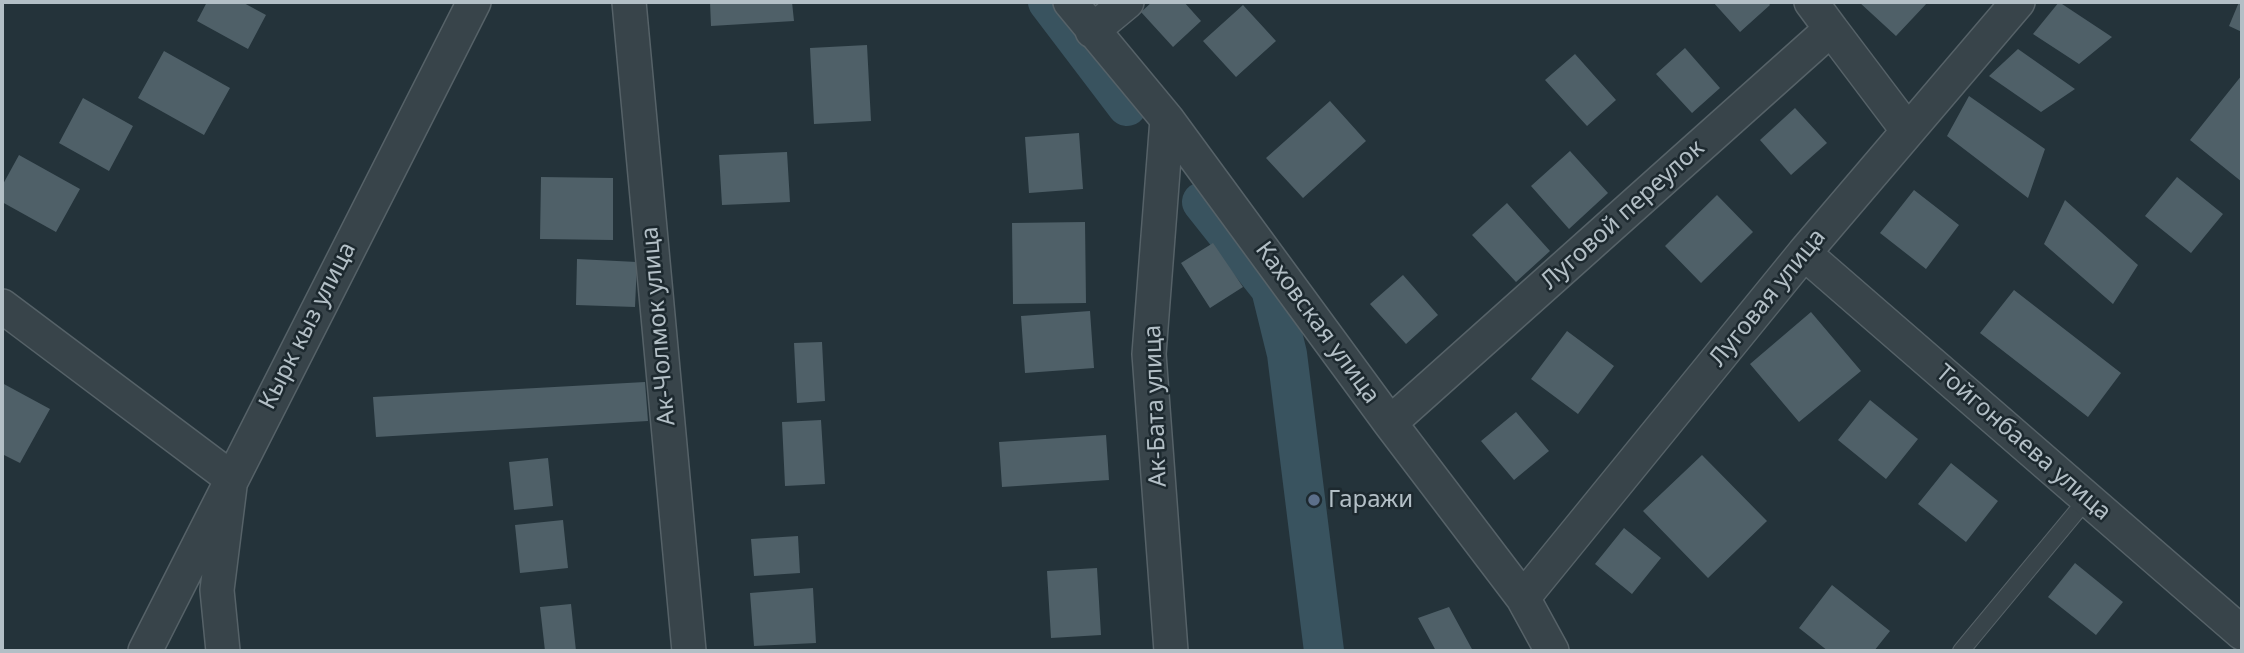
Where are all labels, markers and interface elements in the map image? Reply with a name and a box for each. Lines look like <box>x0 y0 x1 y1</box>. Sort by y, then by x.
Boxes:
street label: Луговой переулок <box>1536 134 1710 296</box>
street label: Луговая улица <box>1704 223 1832 373</box>
street label: Ак-Чолмок улица <box>636 225 682 427</box>
street label: Каховская улица <box>1249 237 1385 409</box>
street label: Кырк кыз улица <box>253 238 363 414</box>
street label: Ак-Бата улица <box>1139 324 1173 488</box>
street label: Тойгонбаева улица <box>1929 359 2117 527</box>
place label: Гаражи <box>1328 486 1413 514</box>
marker: Гаражи <box>1306 492 1322 508</box>

